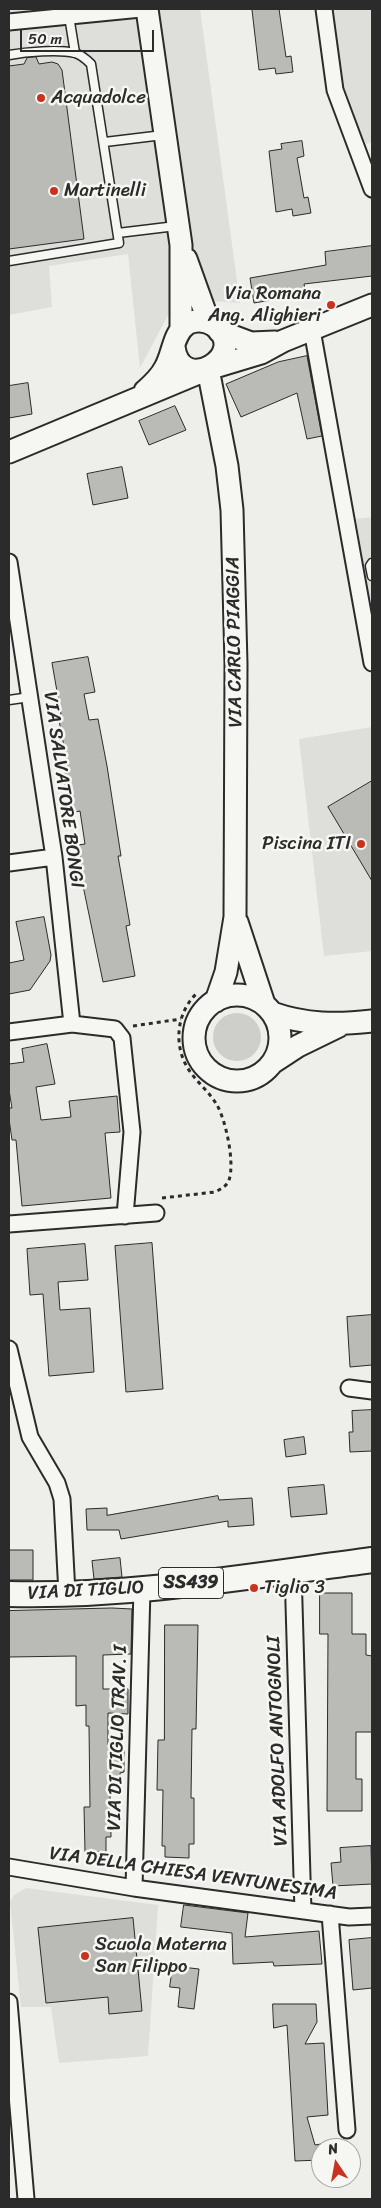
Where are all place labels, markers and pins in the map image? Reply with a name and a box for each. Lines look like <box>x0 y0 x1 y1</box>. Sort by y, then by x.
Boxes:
place label: Acquadolce <box>51 87 146 109</box>
marker: Acquadolce <box>35 92 47 104</box>
place label: Martinelli <box>64 180 146 202</box>
marker: Martinelli <box>48 185 60 197</box>
place label: Via Romana Ang. Alighieri <box>208 283 321 327</box>
marker: Via Romana Ang. Alighieri <box>325 299 337 311</box>
place label: Piscina ITI <box>262 833 351 855</box>
marker: Piscina ITI <box>355 838 367 850</box>
place label: Tiglio 3 <box>264 1577 325 1599</box>
marker: Tiglio 3 <box>248 1582 260 1594</box>
place label: Scuola Materna San Filippo <box>95 1934 227 1978</box>
marker: Scuola Materna San Filippo <box>79 1950 91 1962</box>

